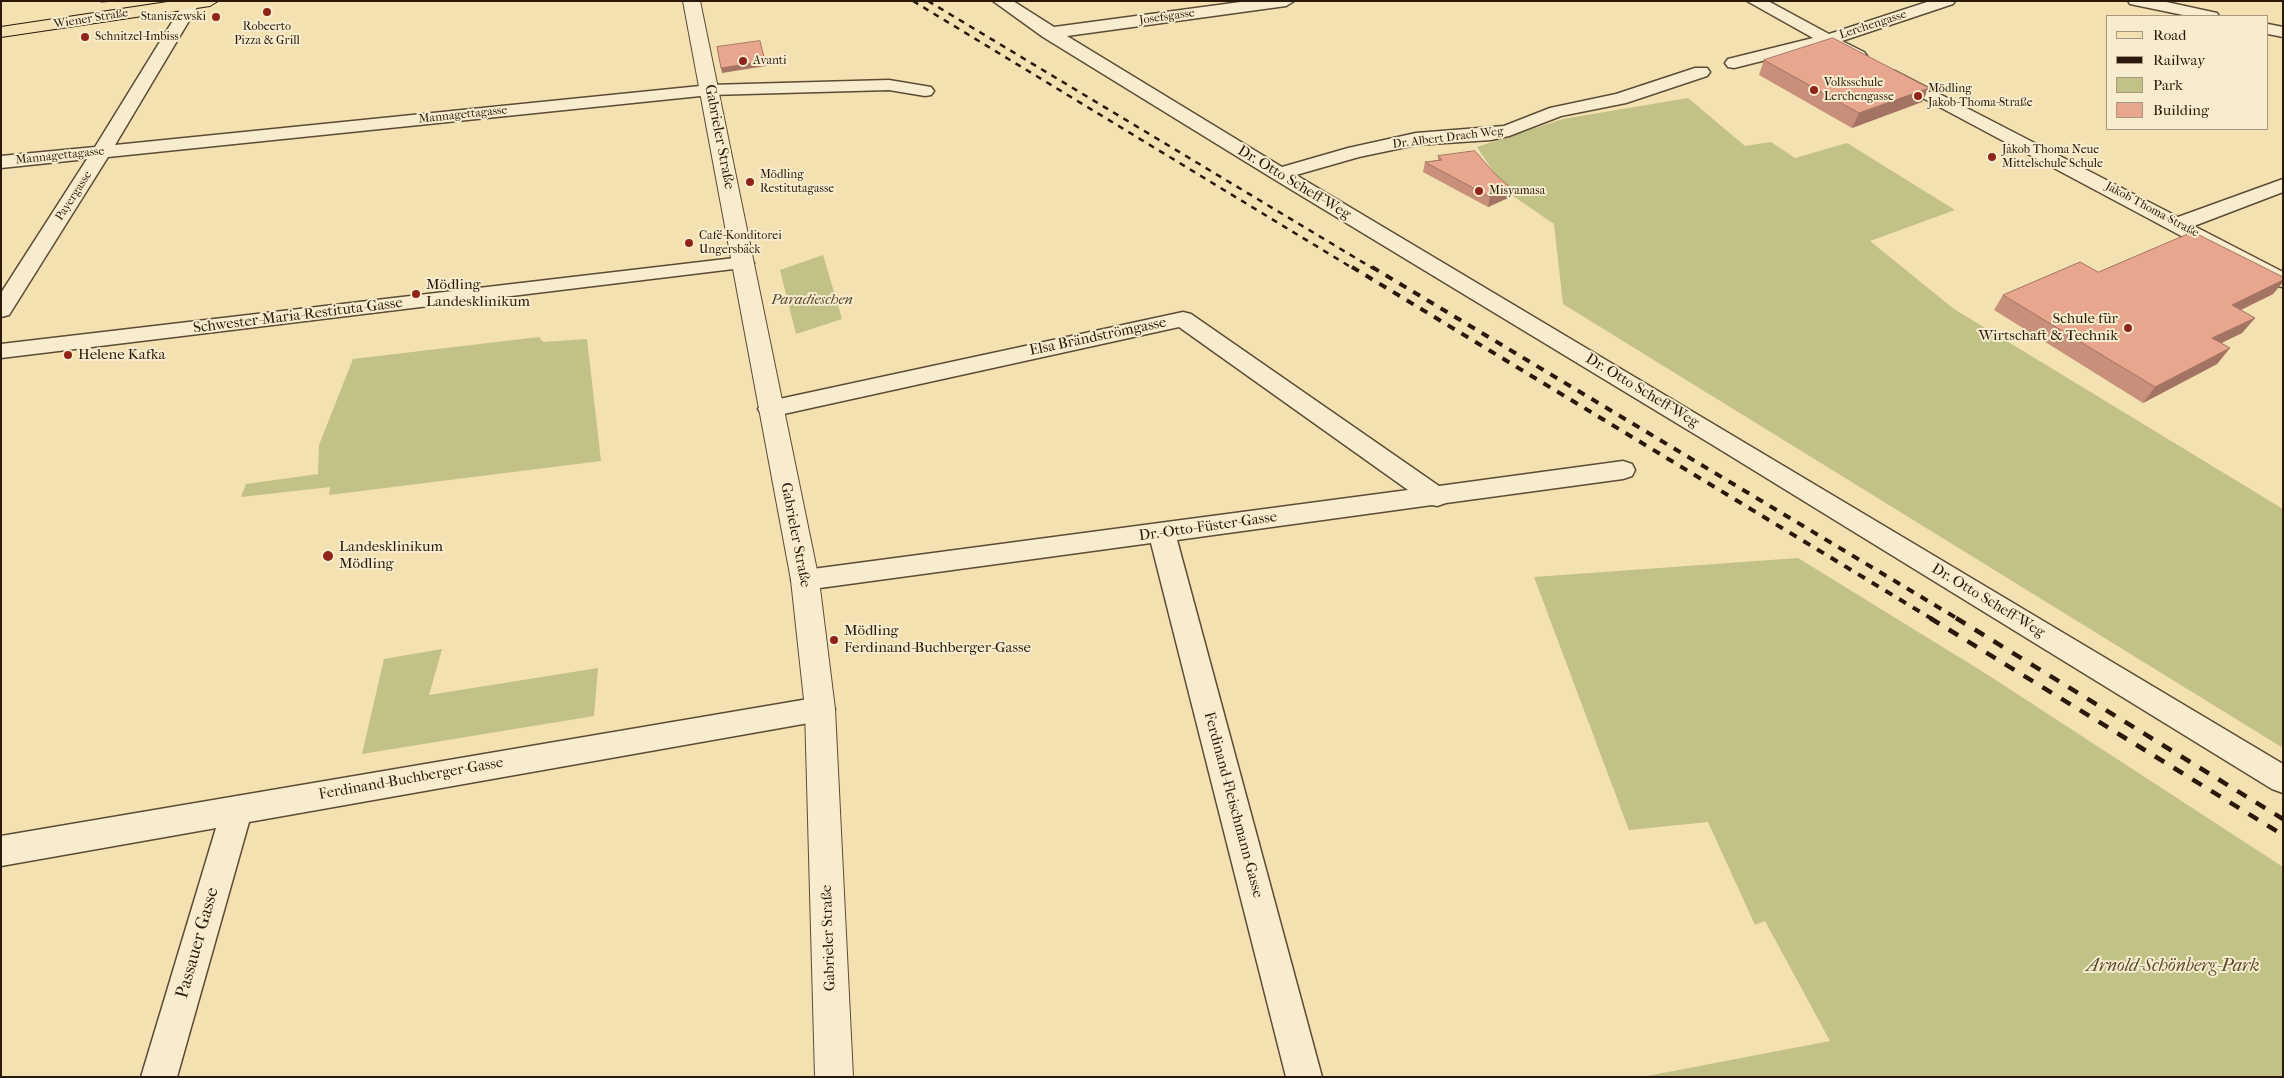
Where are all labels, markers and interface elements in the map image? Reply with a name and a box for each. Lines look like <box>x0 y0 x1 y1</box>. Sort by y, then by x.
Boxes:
street label: Wiener Straße <box>53 6 129 32</box>
marker: Robeerto Pizza & Grill <box>261 6 273 18</box>
street label: Josefsgasse <box>1138 6 1196 28</box>
street label: Lerchengasse <box>1838 7 1908 43</box>
place label: Staniszewski <box>141 10 206 24</box>
marker: Staniszewski <box>210 11 222 23</box>
legend <box>2106 15 2269 130</box>
place label: Robeerto Pizza & Grill <box>234 20 300 48</box>
text: Road <box>2153 26 2186 44</box>
place label: Schnitzel-Imbiss <box>95 30 179 44</box>
marker: Schnitzel-Imbiss <box>79 31 91 43</box>
text: Railway <box>2153 51 2205 69</box>
place label: Avanti <box>753 54 787 68</box>
marker: Avanti <box>737 55 749 67</box>
place label: Volksschule Lerchengasse <box>1824 76 1894 104</box>
text: Park <box>2153 76 2183 94</box>
place label: Mödling Jakob-Thoma-Straße <box>1928 82 2033 110</box>
street label: Gabrieler Straße <box>700 83 738 191</box>
marker: Volksschule Lerchengasse <box>1808 84 1820 96</box>
marker: Mödling Jakob-Thoma-Straße <box>1912 90 1924 102</box>
text: Building <box>2153 101 2209 119</box>
street label: Mannagettagasse <box>418 103 508 127</box>
street label: Dr. Albert Drach Weg <box>1392 124 1504 152</box>
street label: Dr. Otto Scheff-Weg <box>1234 142 1354 224</box>
place label: Jakob Thoma Neue Mittelschule Schule <box>2002 143 2103 171</box>
street label: Mannagettagasse <box>15 144 105 168</box>
marker: Jakob Thoma Neue Mittelschule Schule <box>1986 151 1998 163</box>
street label: Payergasse <box>53 168 95 224</box>
place label: Mödling Restitutagasse <box>760 168 834 196</box>
marker: Mödling Restitutagasse <box>744 176 756 188</box>
street label: Jakob Thoma-Straße <box>2103 179 2201 241</box>
place label: Misyamasa <box>1489 184 1545 198</box>
marker: Misyamasa <box>1473 185 1485 197</box>
place label: Café-Konditorei Ungersbäck <box>699 229 782 257</box>
marker: Café-Konditorei Ungersbäck <box>683 237 695 249</box>
place label: Mödling Landesklinikum <box>426 276 530 311</box>
marker: Mödling Landesklinikum <box>410 288 422 300</box>
park label: Paradieschen <box>771 291 853 309</box>
street label: Schwester-Maria-Restituta-Gasse <box>192 294 404 338</box>
place label: Schule für Wirtschaft & Technik <box>1978 310 2118 345</box>
street label: Elsa Brändströmgasse <box>1028 314 1168 360</box>
marker: Schule für Wirtschaft & Technik <box>2122 322 2134 334</box>
place label: Helene Kafka <box>78 346 165 364</box>
marker: Helene Kafka <box>62 349 74 361</box>
street label: Dr. Otto Scheff-Weg <box>1582 350 1702 432</box>
street label: Gabrieler Straße <box>776 481 814 589</box>
street label: Dr.-Otto-Füster-Gasse <box>1138 508 1278 546</box>
place label: Landesklinikum Mödling <box>339 538 443 573</box>
marker: Landesklinikum Mödling <box>321 549 335 563</box>
street label: Dr. Otto Scheff-Weg <box>1928 560 2048 642</box>
place label: Mödling Ferdinand-Buchberger-Gasse <box>844 622 1031 657</box>
marker: Mödling Ferdinand-Buchberger-Gasse <box>828 634 840 646</box>
street label: Ferdinand-Fleischmann-Gasse <box>1199 710 1267 900</box>
street label: Ferdinand-Buchberger-Gasse <box>317 754 505 804</box>
street label: Gabrieler Straße <box>818 884 840 992</box>
street label: Passauer Gasse <box>172 885 224 1001</box>
park label: Arnold-Schönberg-Park <box>2086 956 2260 978</box>

